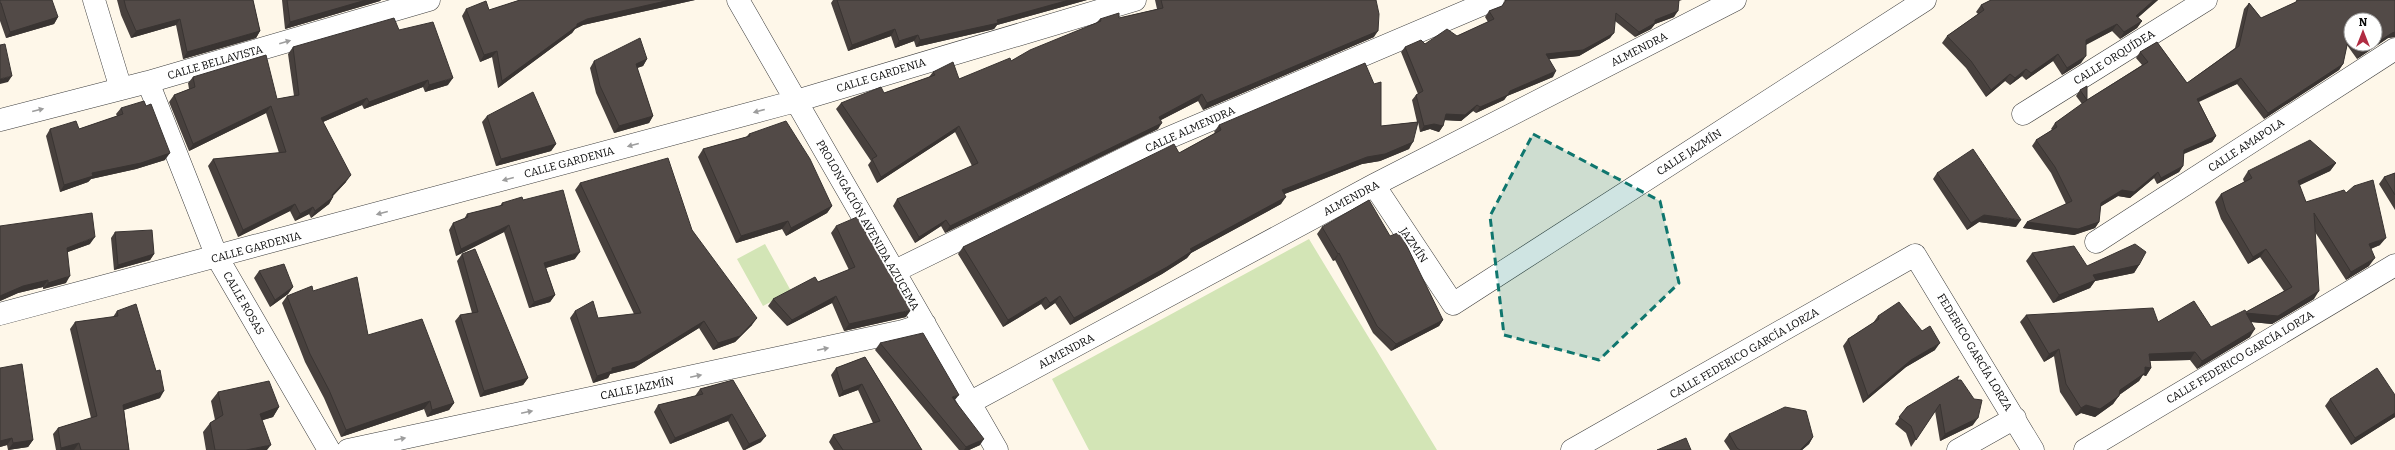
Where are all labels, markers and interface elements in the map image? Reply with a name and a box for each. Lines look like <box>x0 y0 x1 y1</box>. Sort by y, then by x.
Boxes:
north arrow <box>2343 12 2383 52</box>
text: N <box>2359 16 2368 29</box>
street label: CALLE ORQUÍDEA <box>2071 26 2157 88</box>
street label: ALMENDRA <box>1609 30 1670 69</box>
one-way arrow <box>279 39 291 45</box>
street label: CALLE BELLAVISTA <box>166 43 264 82</box>
street label: CALLE GARDENIA <box>835 56 928 95</box>
street label: CALLE ALMENDRA <box>1143 104 1237 155</box>
one-way arrow <box>32 107 44 113</box>
one-way arrow <box>752 108 764 114</box>
street label: CALLE AMAPOLA <box>2206 116 2287 175</box>
street label: CALLE JAZMÍN <box>1654 126 1725 178</box>
street label: PROLONGACIÓN AVENIDA AZUCEMA <box>813 137 923 313</box>
one-way arrow <box>627 142 639 148</box>
street label: CALLE GARDENIA <box>523 144 616 181</box>
one-way arrow <box>501 176 514 182</box>
street label: ALMENDRA <box>1321 178 1382 219</box>
one-way arrow <box>376 210 388 216</box>
street label: JAZMÍN <box>1397 224 1431 266</box>
street label: CALLE GARDENIA <box>210 229 303 266</box>
street label: CALLE ROSAS <box>220 269 267 337</box>
street label: FEDERICO GARCÍA LORZA <box>1934 291 2016 413</box>
street label: CALLE FEDERICO GARCÍA LORZA <box>1667 304 1821 401</box>
street label: CALLE FEDERICO GARCÍA LORZA <box>2164 307 2316 407</box>
street label: ALMENDRA <box>1036 331 1097 372</box>
one-way arrow <box>816 345 829 351</box>
one-way arrow <box>689 372 702 378</box>
street label: CALLE JAZMÍN <box>599 373 675 403</box>
one-way arrow <box>521 408 533 414</box>
one-way arrow <box>394 435 406 441</box>

